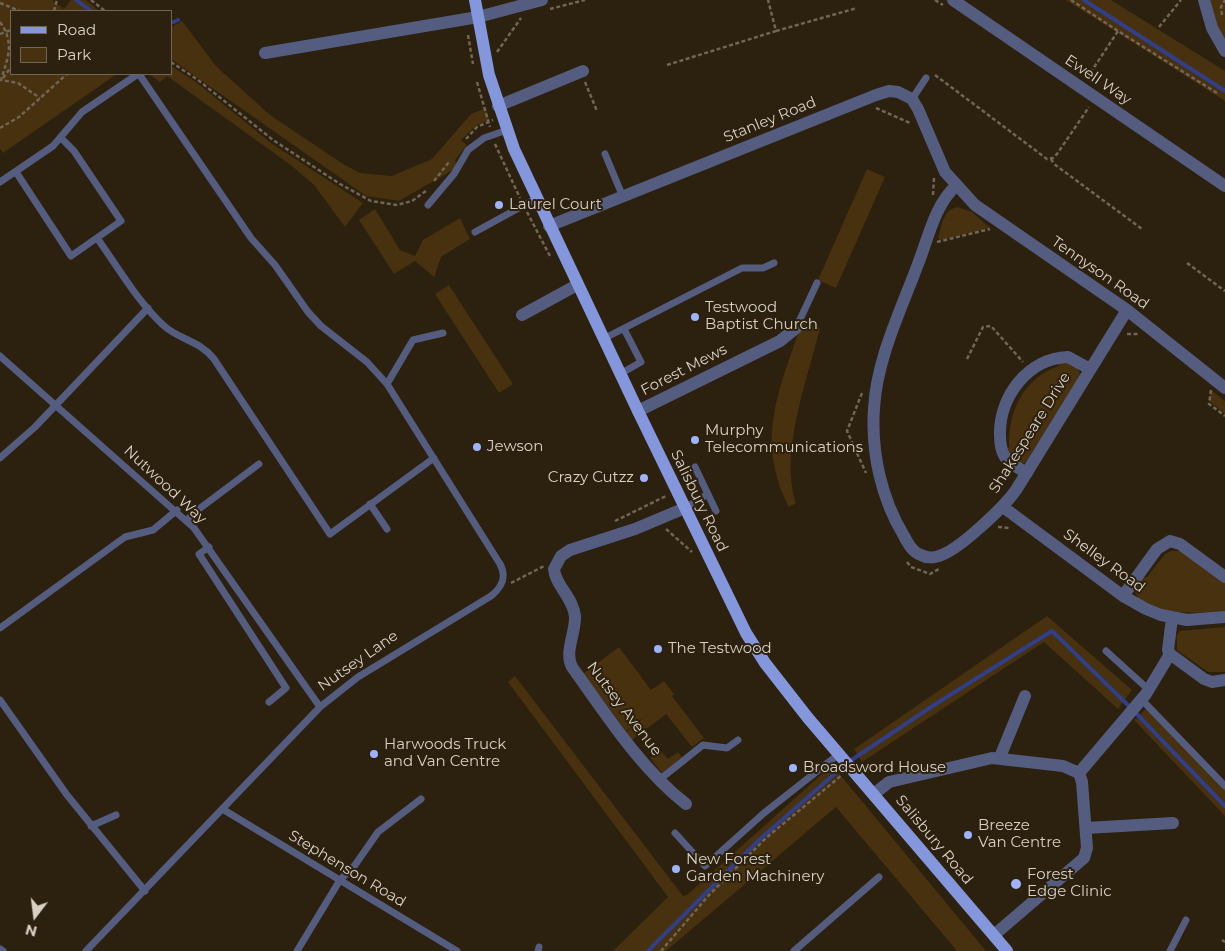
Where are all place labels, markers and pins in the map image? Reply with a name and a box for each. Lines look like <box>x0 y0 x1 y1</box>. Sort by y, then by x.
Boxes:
place label: Laurel Court <box>509 196 602 214</box>
marker: Laurel Court <box>493 199 505 211</box>
place label: Testwood Baptist Church <box>705 299 818 334</box>
marker: Testwood Baptist Church <box>689 311 701 323</box>
place label: Murphy Telecommunications <box>705 422 863 457</box>
marker: Murphy Telecommunications <box>689 434 701 446</box>
place label: Jewson <box>487 438 543 456</box>
marker: Jewson <box>471 441 483 453</box>
place label: Crazy Cutzz <box>548 469 634 487</box>
marker: Crazy Cutzz <box>638 472 650 484</box>
place label: The Testwood <box>668 640 772 658</box>
marker: The Testwood <box>652 643 664 655</box>
place label: Harwoods Truck and Van Centre <box>384 736 506 771</box>
marker: Harwoods Truck and Van Centre <box>368 748 380 760</box>
place label: Broadsword House <box>803 759 946 777</box>
marker: Broadsword House <box>787 762 799 774</box>
place label: Breeze Van Centre <box>978 817 1061 852</box>
marker: Breeze Van Centre <box>962 829 974 841</box>
place label: New Forest Garden Machinery <box>686 851 824 886</box>
marker: New Forest Garden Machinery <box>670 863 682 875</box>
place label: Forest Edge Clinic <box>1027 866 1112 901</box>
marker: Forest Edge Clinic <box>1009 877 1023 891</box>

